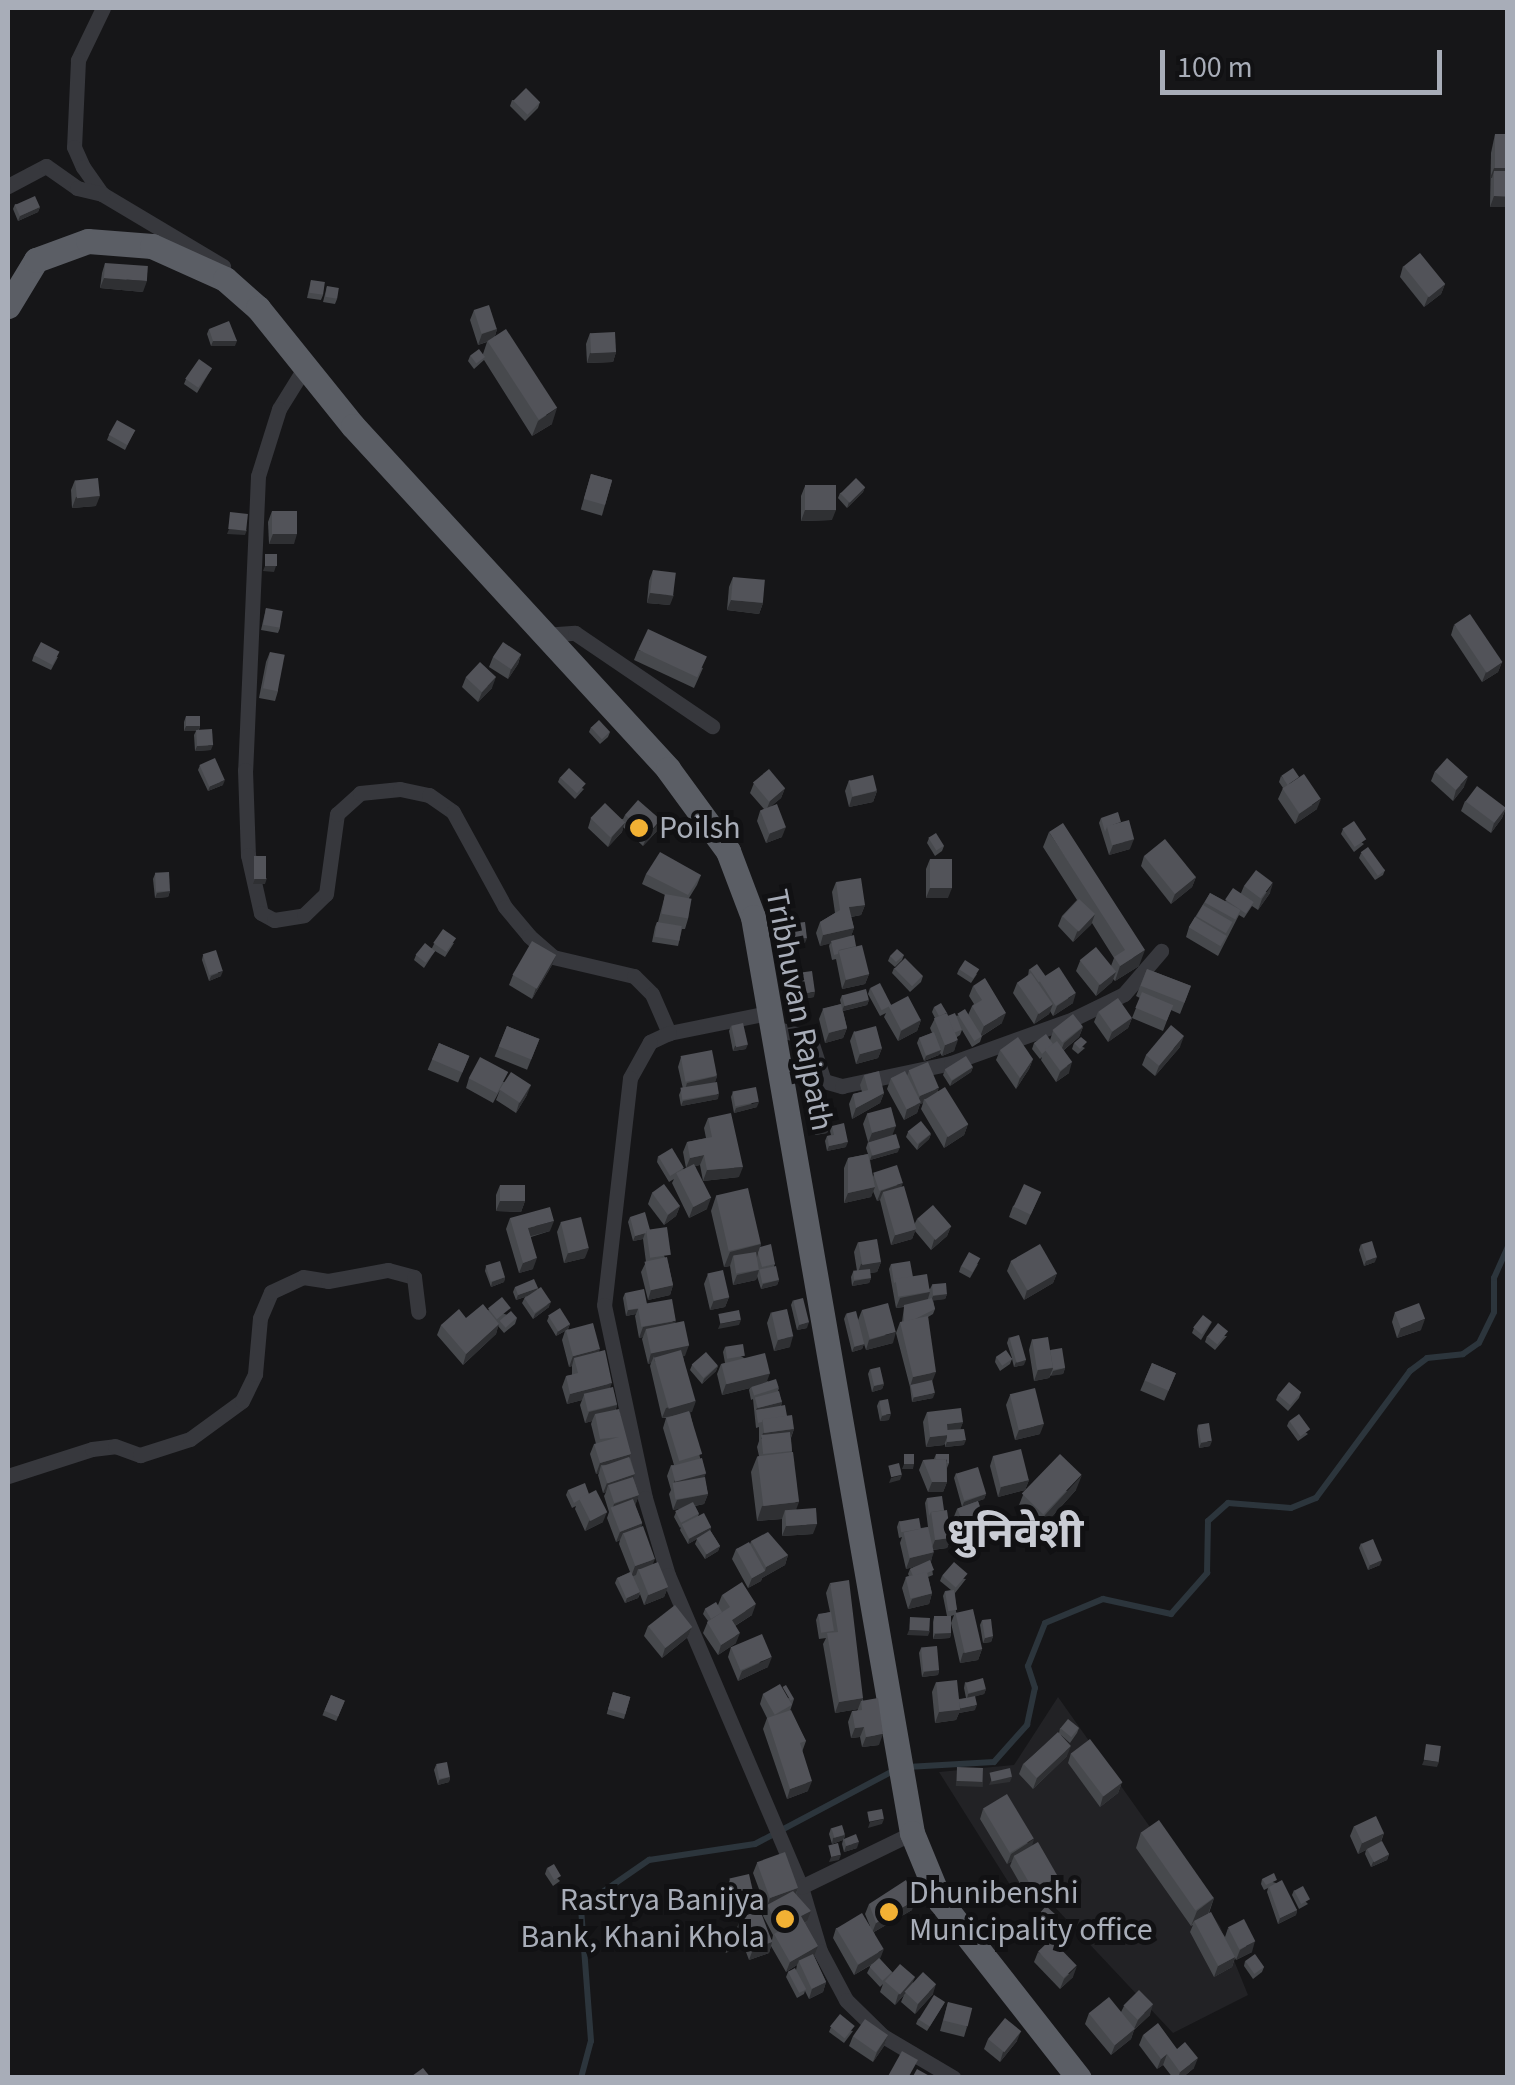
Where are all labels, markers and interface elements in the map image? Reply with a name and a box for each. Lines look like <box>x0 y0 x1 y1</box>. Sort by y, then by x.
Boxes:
scale bar <box>1165 30 1448 92</box>
text: 100 m <box>1177 46 1253 89</box>
place label: Poilsh <box>659 809 741 847</box>
marker: Poilsh <box>628 817 650 839</box>
street label: Tribhuvan Rajpath <box>757 886 841 1134</box>
district label: धुनिवेशी <box>947 1509 1083 1559</box>
place label: Dhunibenshi Municipality office <box>909 1875 1153 1950</box>
place label: Rastrya Banijya Bank, Khani Khola <box>521 1882 765 1957</box>
marker: Dhunibenshi Municipality office <box>878 1901 900 1923</box>
marker: Rastrya Banijya Bank, Khani Khola <box>774 1908 796 1930</box>

